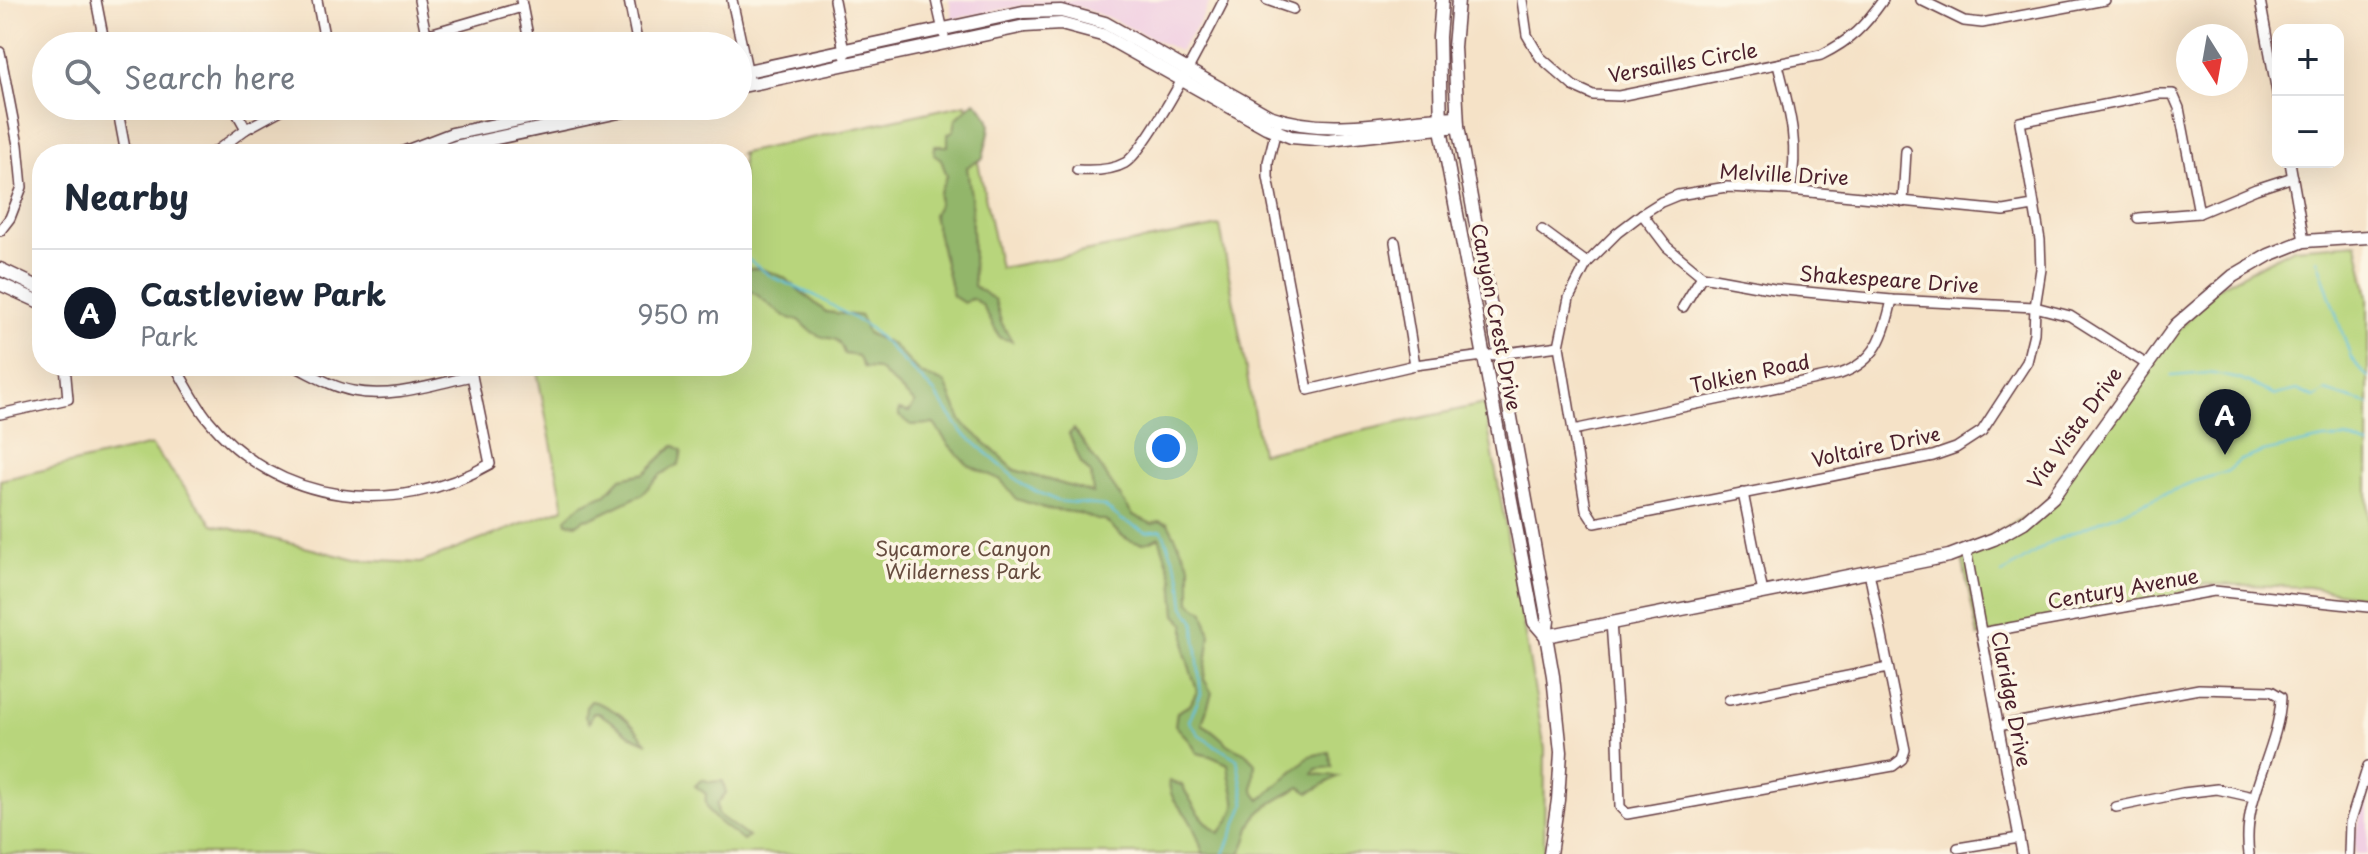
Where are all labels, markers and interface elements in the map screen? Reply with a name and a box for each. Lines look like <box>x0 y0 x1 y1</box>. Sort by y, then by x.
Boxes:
north arrow <box>2176 24 2248 96</box>
map controls <box>2272 24 2344 168</box>
button: + <box>2272 24 2344 96</box>
search box <box>32 32 752 120</box>
street label: Versailles Circle <box>1606 34 1760 90</box>
icon: search <box>60 54 104 98</box>
text: Search here <box>124 54 296 99</box>
button: − <box>2272 96 2344 168</box>
street label: Melville Drive <box>1719 156 1849 192</box>
text: Nearby <box>64 170 189 222</box>
street label: Canyon Crest Drive <box>1464 221 1530 413</box>
street label: Shakespeare Drive <box>1798 258 1980 300</box>
text: Castleview Park <box>140 271 386 316</box>
text: A <box>80 294 100 333</box>
text: 950 m <box>637 294 720 333</box>
text: Park <box>140 316 198 355</box>
street label: Tolkien Road <box>1687 346 1812 400</box>
street label: Via Vista Drive <box>2019 360 2129 495</box>
pin: A <box>2199 389 2251 455</box>
street label: Voltaire Drive <box>1809 418 1943 474</box>
your location <box>1146 428 1186 468</box>
park label: Sycamore Canyon Wilderness Park <box>875 533 1051 586</box>
street label: Century Avenue <box>2045 560 2201 616</box>
street label: Claridge Drive <box>1984 628 2040 769</box>

